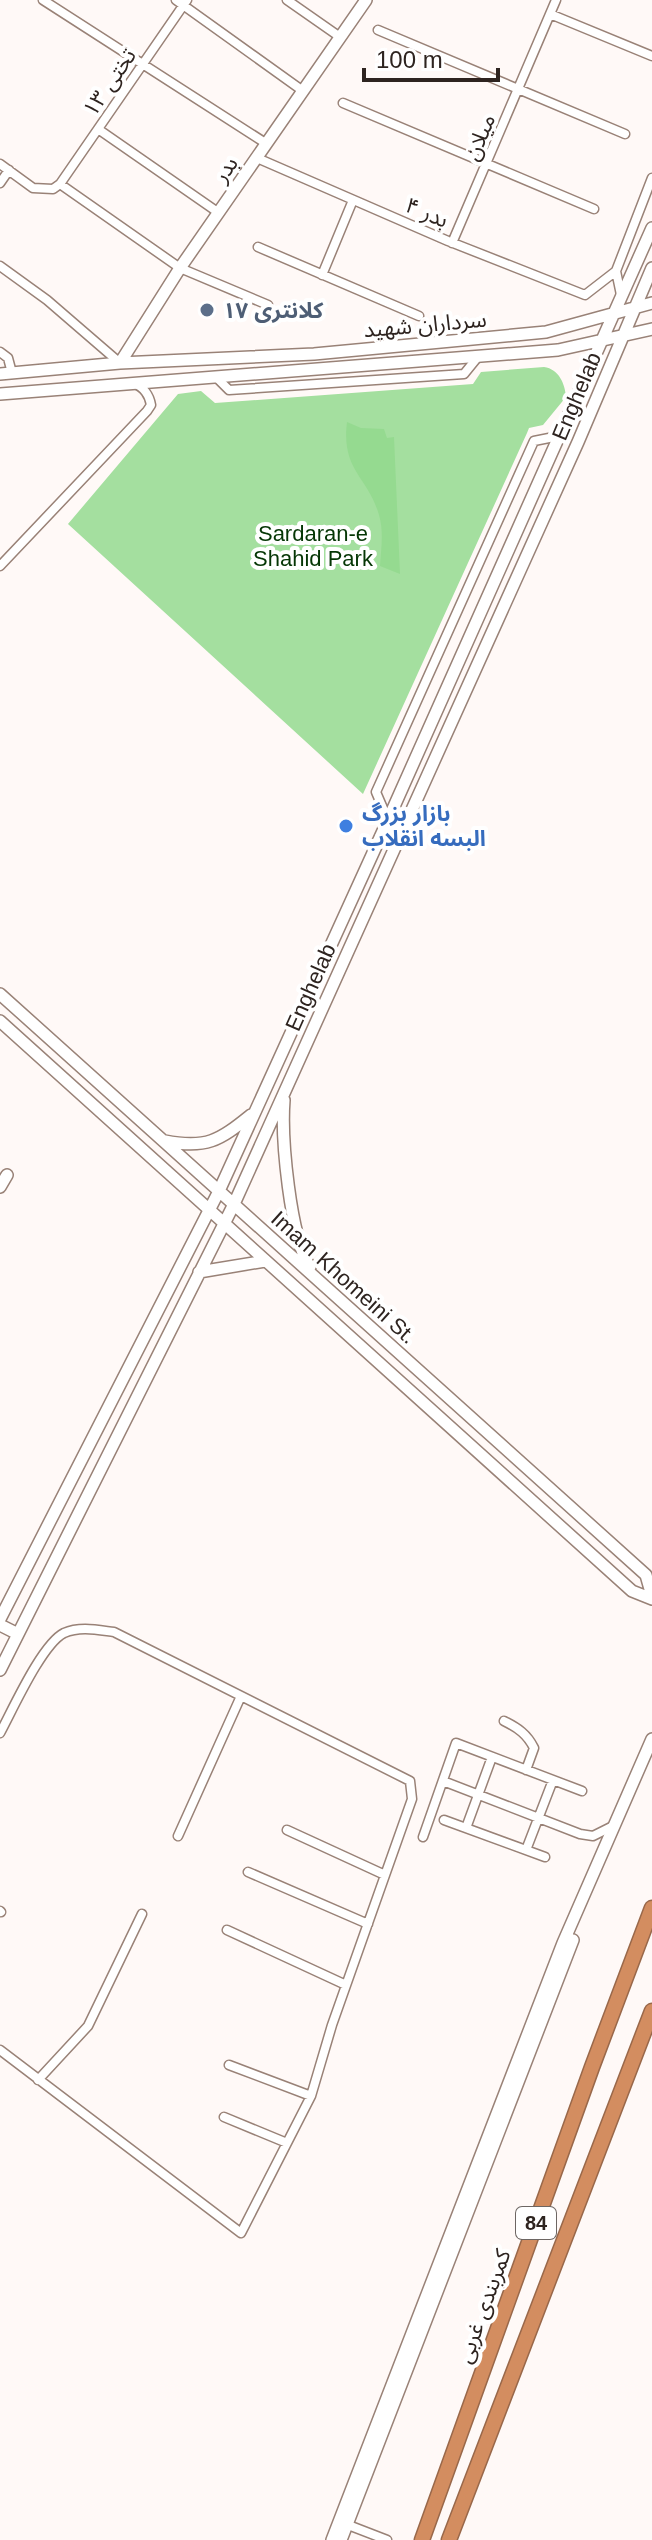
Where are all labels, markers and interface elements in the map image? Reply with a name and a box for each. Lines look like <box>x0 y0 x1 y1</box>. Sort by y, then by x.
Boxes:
scale bar <box>364 32 498 82</box>
street label: تختی ۱۳ <box>78 44 141 121</box>
text: 100 m <box>376 46 443 73</box>
street label: میلان <box>459 110 500 164</box>
street label: بدر <box>207 152 244 188</box>
street label: بدر ۴ <box>401 192 452 234</box>
place label: کلانتری ۱۷ <box>223 298 324 323</box>
marker: کلانتری ۱۷ <box>198 301 216 319</box>
street label: سرداران شهید <box>363 307 488 343</box>
street label: Enghelab <box>547 349 606 444</box>
park label: Sardaran-e Shahid Park <box>253 521 374 571</box>
place label: بازار بزرگ البسه انقلاب <box>362 801 486 851</box>
marker: بازار بزرگ البسه انقلاب <box>337 817 355 835</box>
street label: Enghelab <box>280 940 341 1035</box>
street label: Imam Khomeini St. <box>266 1206 421 1349</box>
road number: 84 <box>516 2207 556 2239</box>
street label: کمربندی غربی <box>451 2245 516 2366</box>

